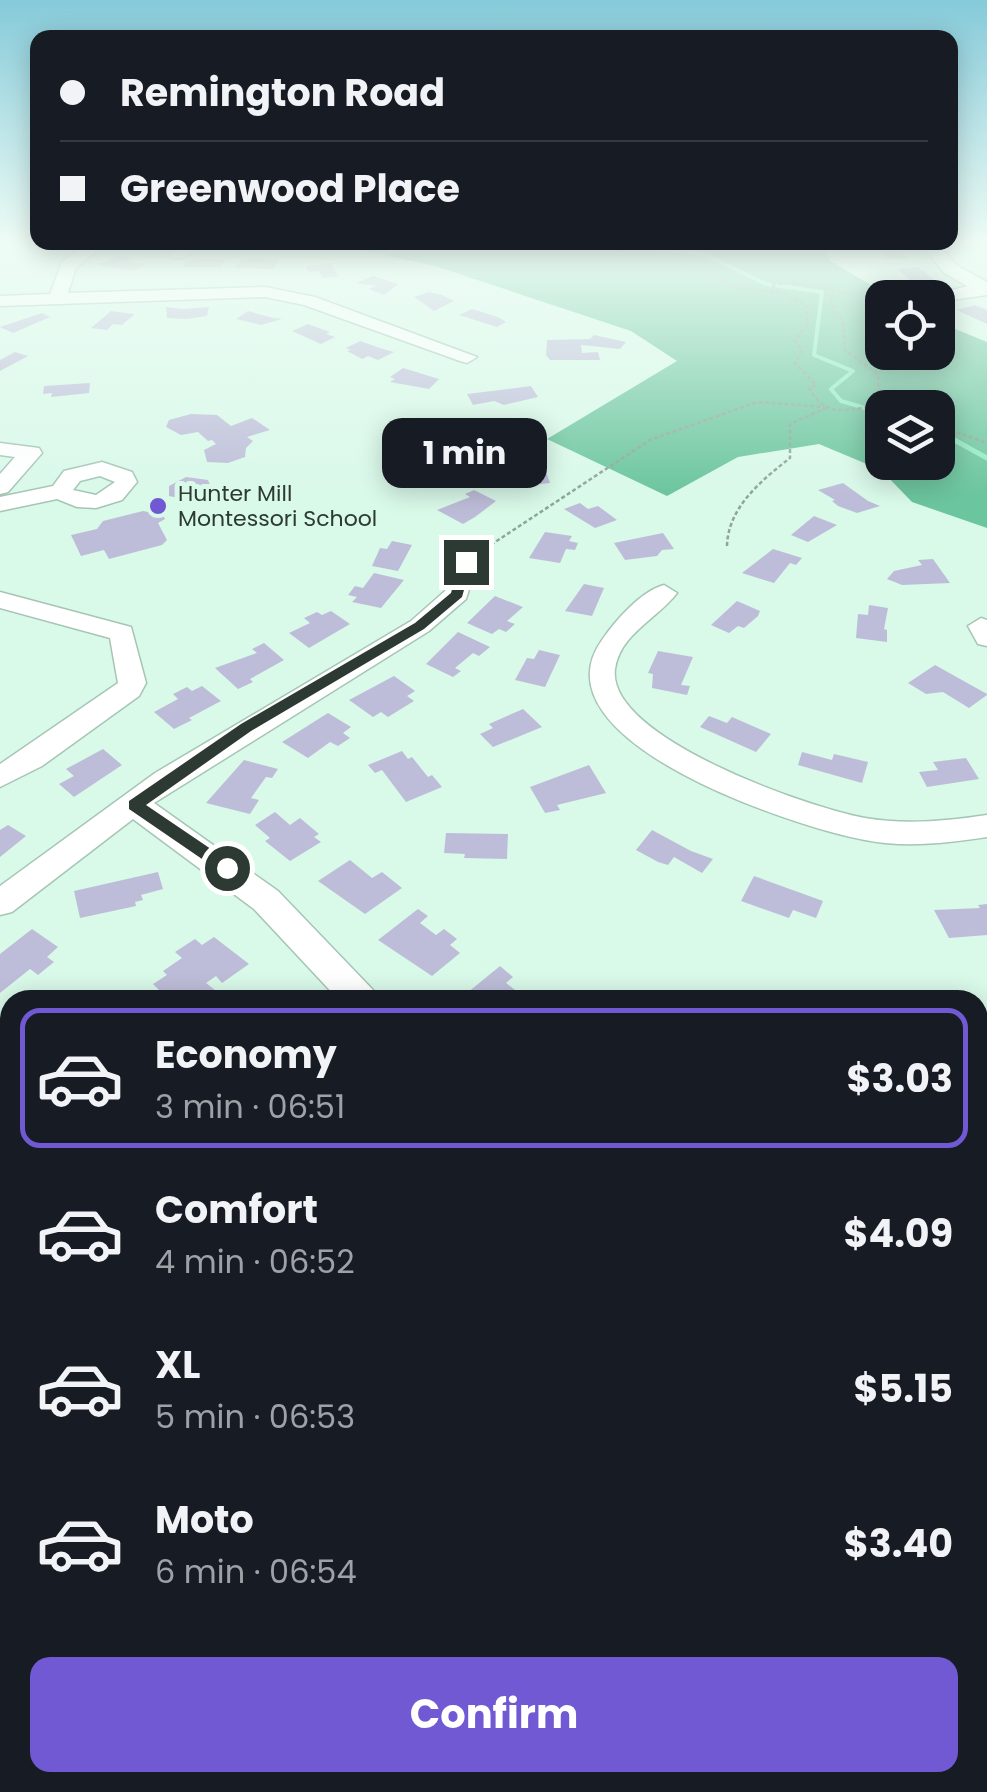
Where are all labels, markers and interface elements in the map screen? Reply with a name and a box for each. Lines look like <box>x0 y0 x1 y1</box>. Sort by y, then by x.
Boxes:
text: Remington Road <box>120 66 445 119</box>
text: Greenwood Place <box>120 162 460 215</box>
map controls <box>865 280 955 480</box>
button: locate <box>865 280 955 370</box>
button: layers <box>865 390 955 480</box>
callout: 1 min <box>384 417 548 487</box>
text: 1 min <box>423 430 506 475</box>
place label: Hunter Mill Montessori School <box>178 478 377 534</box>
marker: Hunter Mill Montessori School <box>147 495 169 517</box>
route end <box>444 540 489 585</box>
route start <box>205 846 250 891</box>
text: Economy <box>155 1028 337 1081</box>
icon: car <box>35 1033 125 1123</box>
text: $3.03 <box>847 1052 953 1105</box>
text: 3 min · 06:51 <box>155 1084 345 1129</box>
text: Comfort <box>155 1183 318 1236</box>
icon: car <box>35 1188 125 1278</box>
text: $4.09 <box>843 1207 953 1260</box>
text: 4 min · 06:52 <box>155 1239 355 1284</box>
text: XL <box>155 1338 200 1391</box>
icon: car <box>35 1343 125 1433</box>
text: $5.15 <box>854 1362 953 1415</box>
text: 5 min · 06:53 <box>155 1394 355 1439</box>
text: Moto <box>155 1493 254 1546</box>
icon: car <box>35 1498 125 1588</box>
text: $3.40 <box>844 1517 953 1570</box>
text: 6 min · 06:54 <box>155 1549 357 1594</box>
button: Confirm <box>30 1657 958 1772</box>

